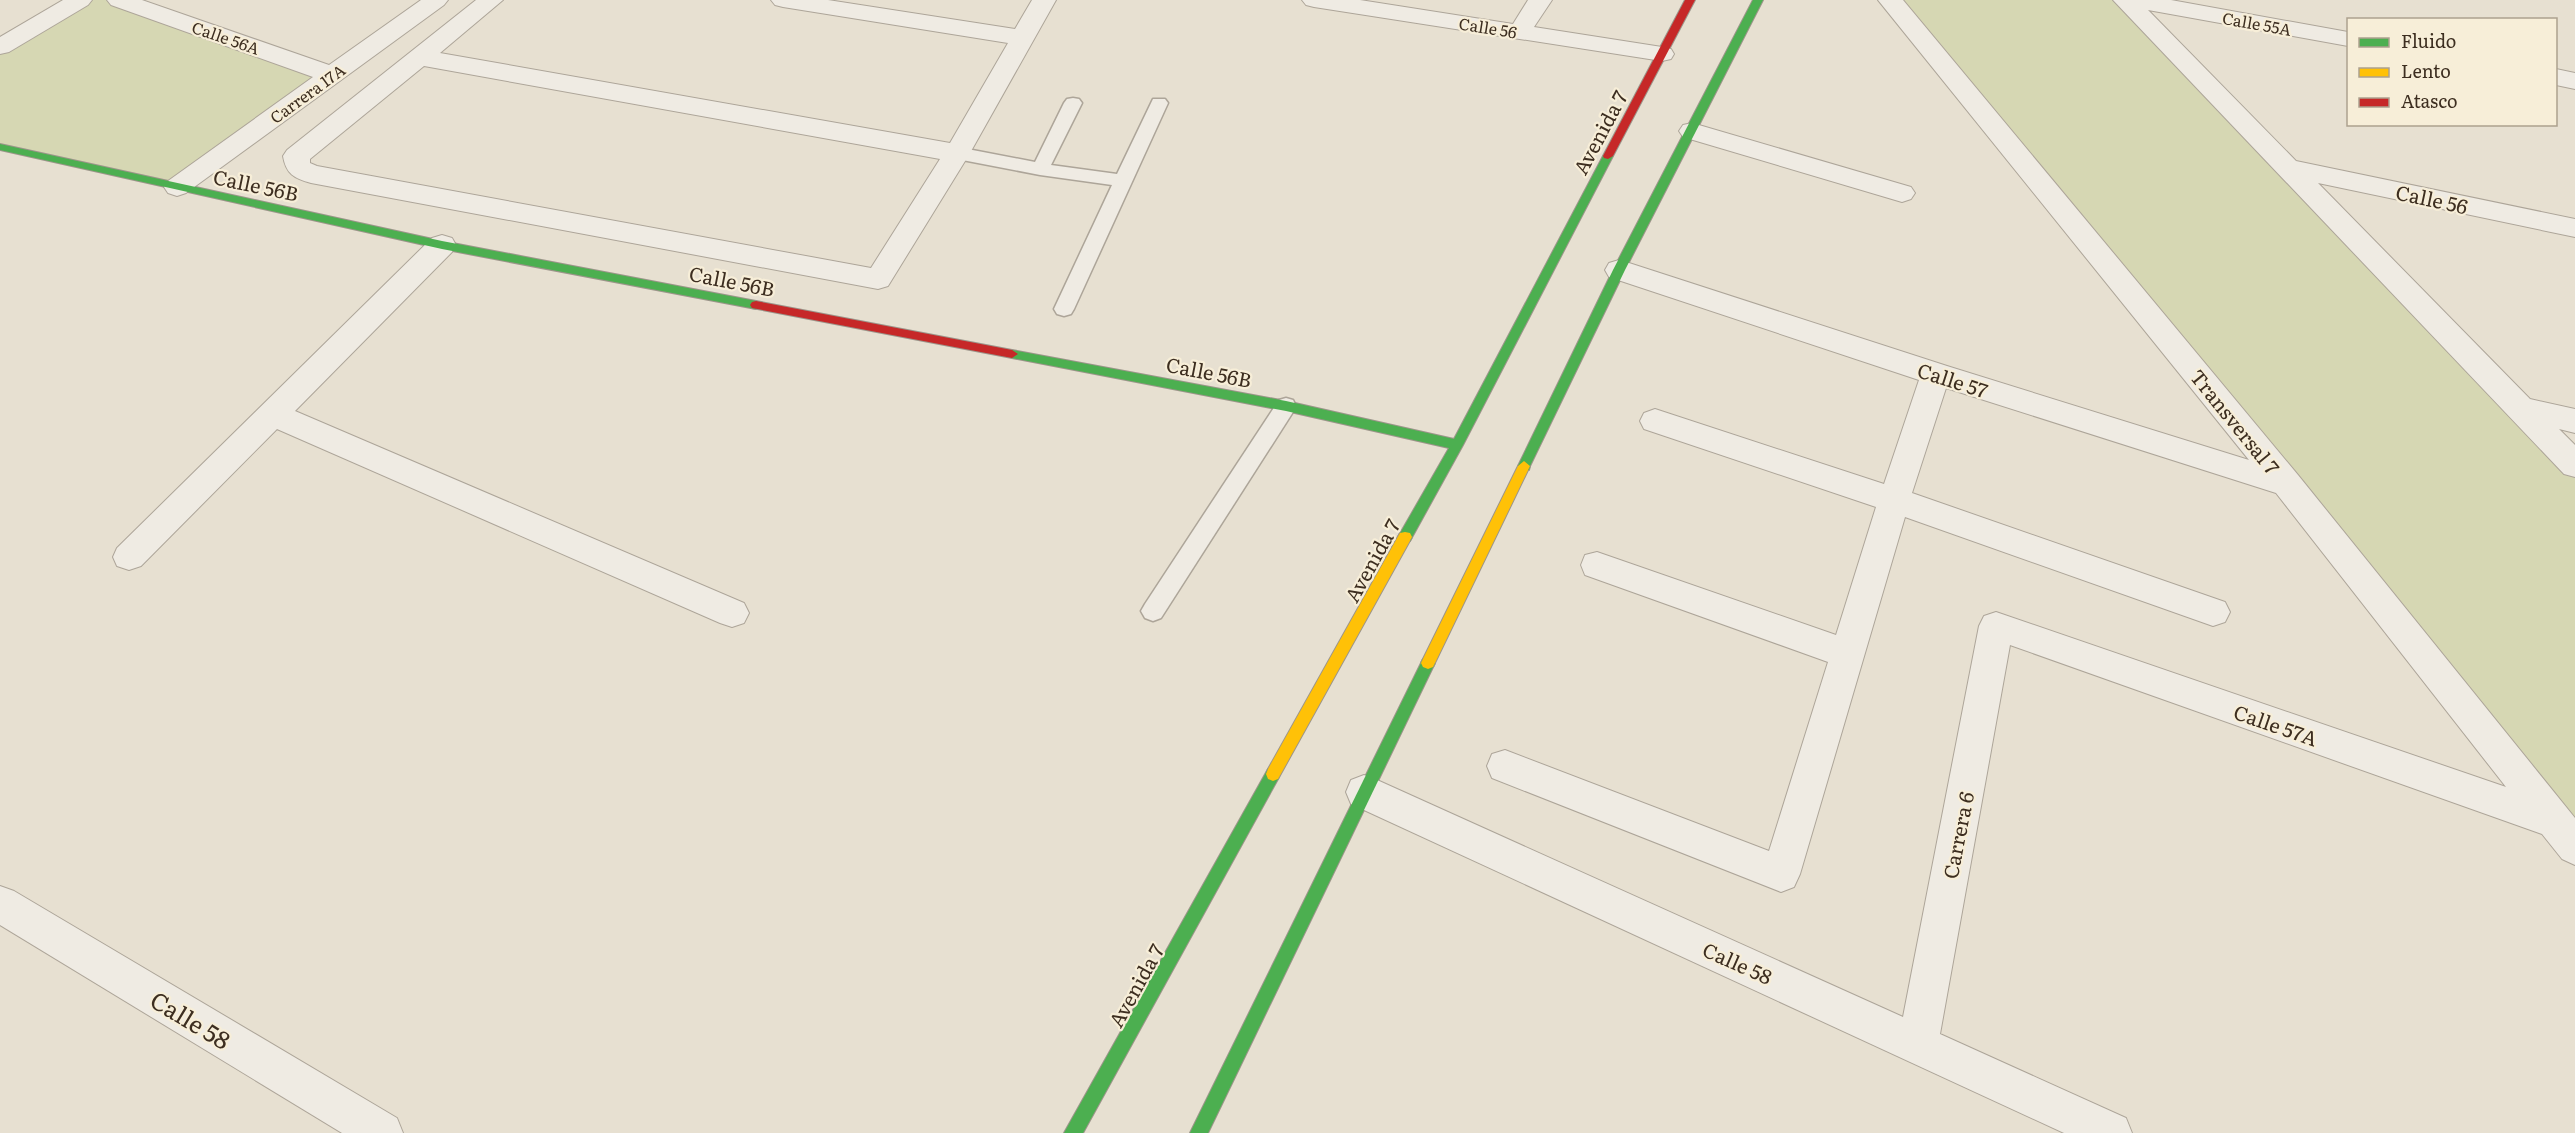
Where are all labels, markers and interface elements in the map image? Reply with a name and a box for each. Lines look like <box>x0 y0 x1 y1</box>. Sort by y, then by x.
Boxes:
street label: Calle 55A <box>2221 5 2294 41</box>
street label: Calle 56 <box>1457 11 1519 43</box>
street label: Calle 56A <box>189 14 263 60</box>
legend <box>2347 18 2557 126</box>
text: Fluido <box>2401 27 2456 54</box>
street label: Carrera 17A <box>264 57 350 129</box>
text: Lento <box>2401 57 2451 84</box>
street label: Avenida 7 <box>1564 85 1634 179</box>
text: Atasco <box>2401 87 2458 114</box>
street label: Calle 56B <box>211 160 301 208</box>
street label: Calle 56 <box>2393 176 2471 220</box>
street label: Calle 56B <box>687 257 777 303</box>
street label: Calle 56B <box>1164 348 1254 394</box>
street label: Calle 57 <box>1914 354 1992 404</box>
street label: Transversal 7 <box>2184 362 2288 480</box>
street label: Avenida 7 <box>1336 513 1406 607</box>
street label: Calle 57A <box>2230 696 2322 752</box>
street label: Carrera 6 <box>1934 789 1980 881</box>
street label: Calle 58 <box>1698 933 1778 991</box>
street label: Avenida 7 <box>1100 938 1170 1032</box>
street label: Calle 58 <box>144 981 238 1057</box>

